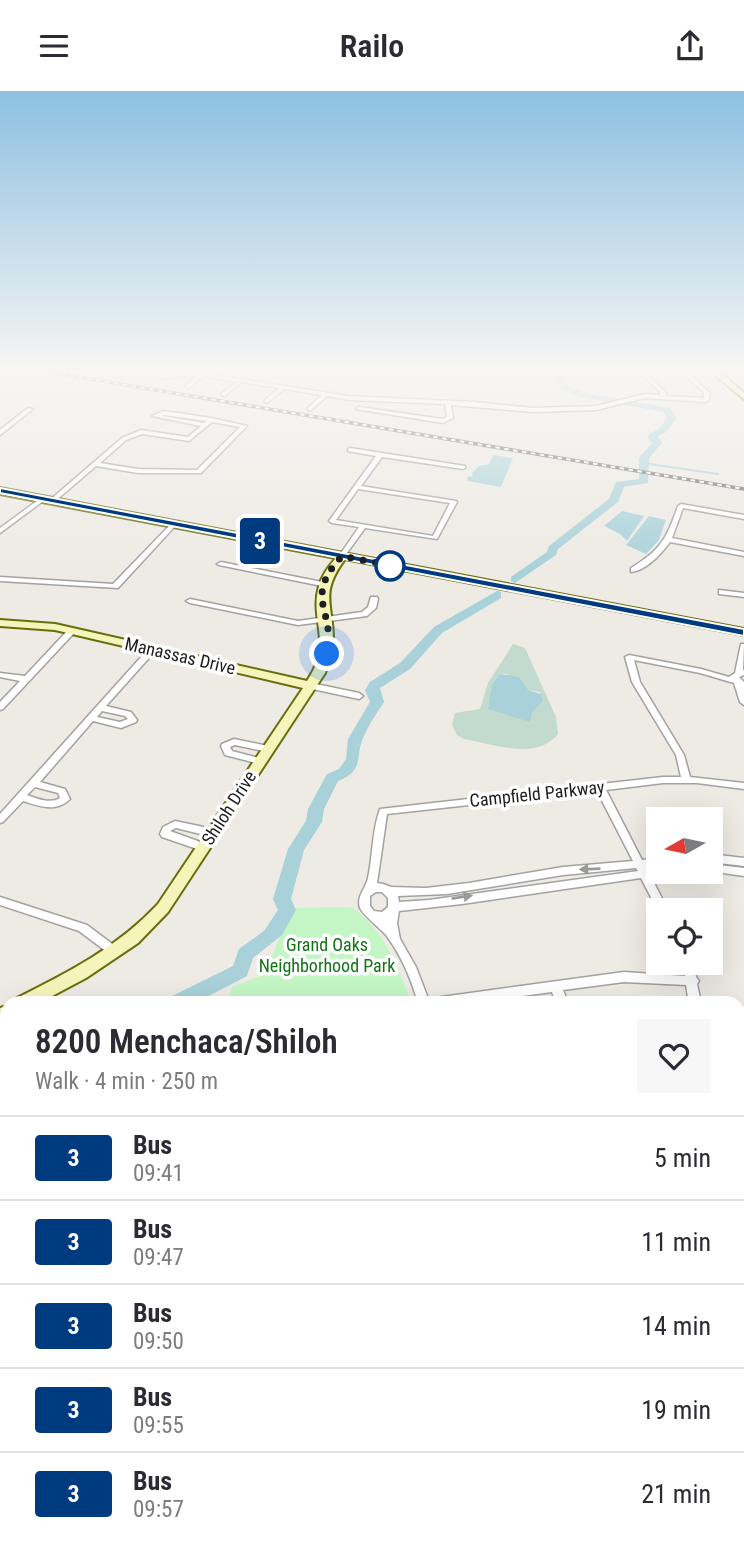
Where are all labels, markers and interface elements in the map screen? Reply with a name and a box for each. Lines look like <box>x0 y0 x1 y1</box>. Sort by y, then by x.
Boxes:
icon: menu <box>35 27 73 65</box>
text: Railo <box>340 27 404 65</box>
icon: share <box>671 27 709 65</box>
line badge: 3 <box>237 518 283 564</box>
text: 3 <box>254 527 266 555</box>
unlabelled marker <box>375 551 405 581</box>
street label: Manassas Drive <box>123 633 237 678</box>
your location <box>309 636 344 671</box>
street label: Shiloh Drive <box>197 767 260 849</box>
street label: Campfield Parkway <box>468 776 606 811</box>
north arrow <box>646 807 723 884</box>
map controls <box>646 807 723 975</box>
one-way arrow <box>579 864 601 875</box>
one-way arrow <box>452 892 474 903</box>
button: locate <box>646 898 723 975</box>
park label: Grand Oaks Neighborhood Park <box>259 934 395 976</box>
button: heart <box>637 1019 711 1093</box>
text: 8200 Menchaca/Shiloh <box>35 1022 338 1061</box>
text: Walk · 4 min · 250 m <box>35 1068 218 1095</box>
text: Bus <box>133 1130 172 1160</box>
text: 5 min <box>654 1143 711 1173</box>
text: 3 <box>67 1144 80 1172</box>
text: 09:41 <box>133 1160 184 1187</box>
text: Bus <box>133 1214 172 1244</box>
text: 11 min <box>641 1227 711 1257</box>
text: 3 <box>67 1228 80 1256</box>
text: 09:47 <box>133 1244 184 1271</box>
text: Bus <box>133 1298 172 1328</box>
text: 14 min <box>641 1311 711 1341</box>
text: 3 <box>67 1312 80 1340</box>
text: 09:50 <box>133 1328 184 1355</box>
text: Bus <box>133 1382 172 1412</box>
text: 19 min <box>641 1395 711 1425</box>
text: 3 <box>67 1396 80 1424</box>
text: 09:55 <box>133 1412 184 1439</box>
text: Bus <box>133 1466 172 1496</box>
text: 21 min <box>641 1479 711 1509</box>
text: 3 <box>67 1480 80 1508</box>
text: 09:57 <box>133 1496 184 1523</box>

